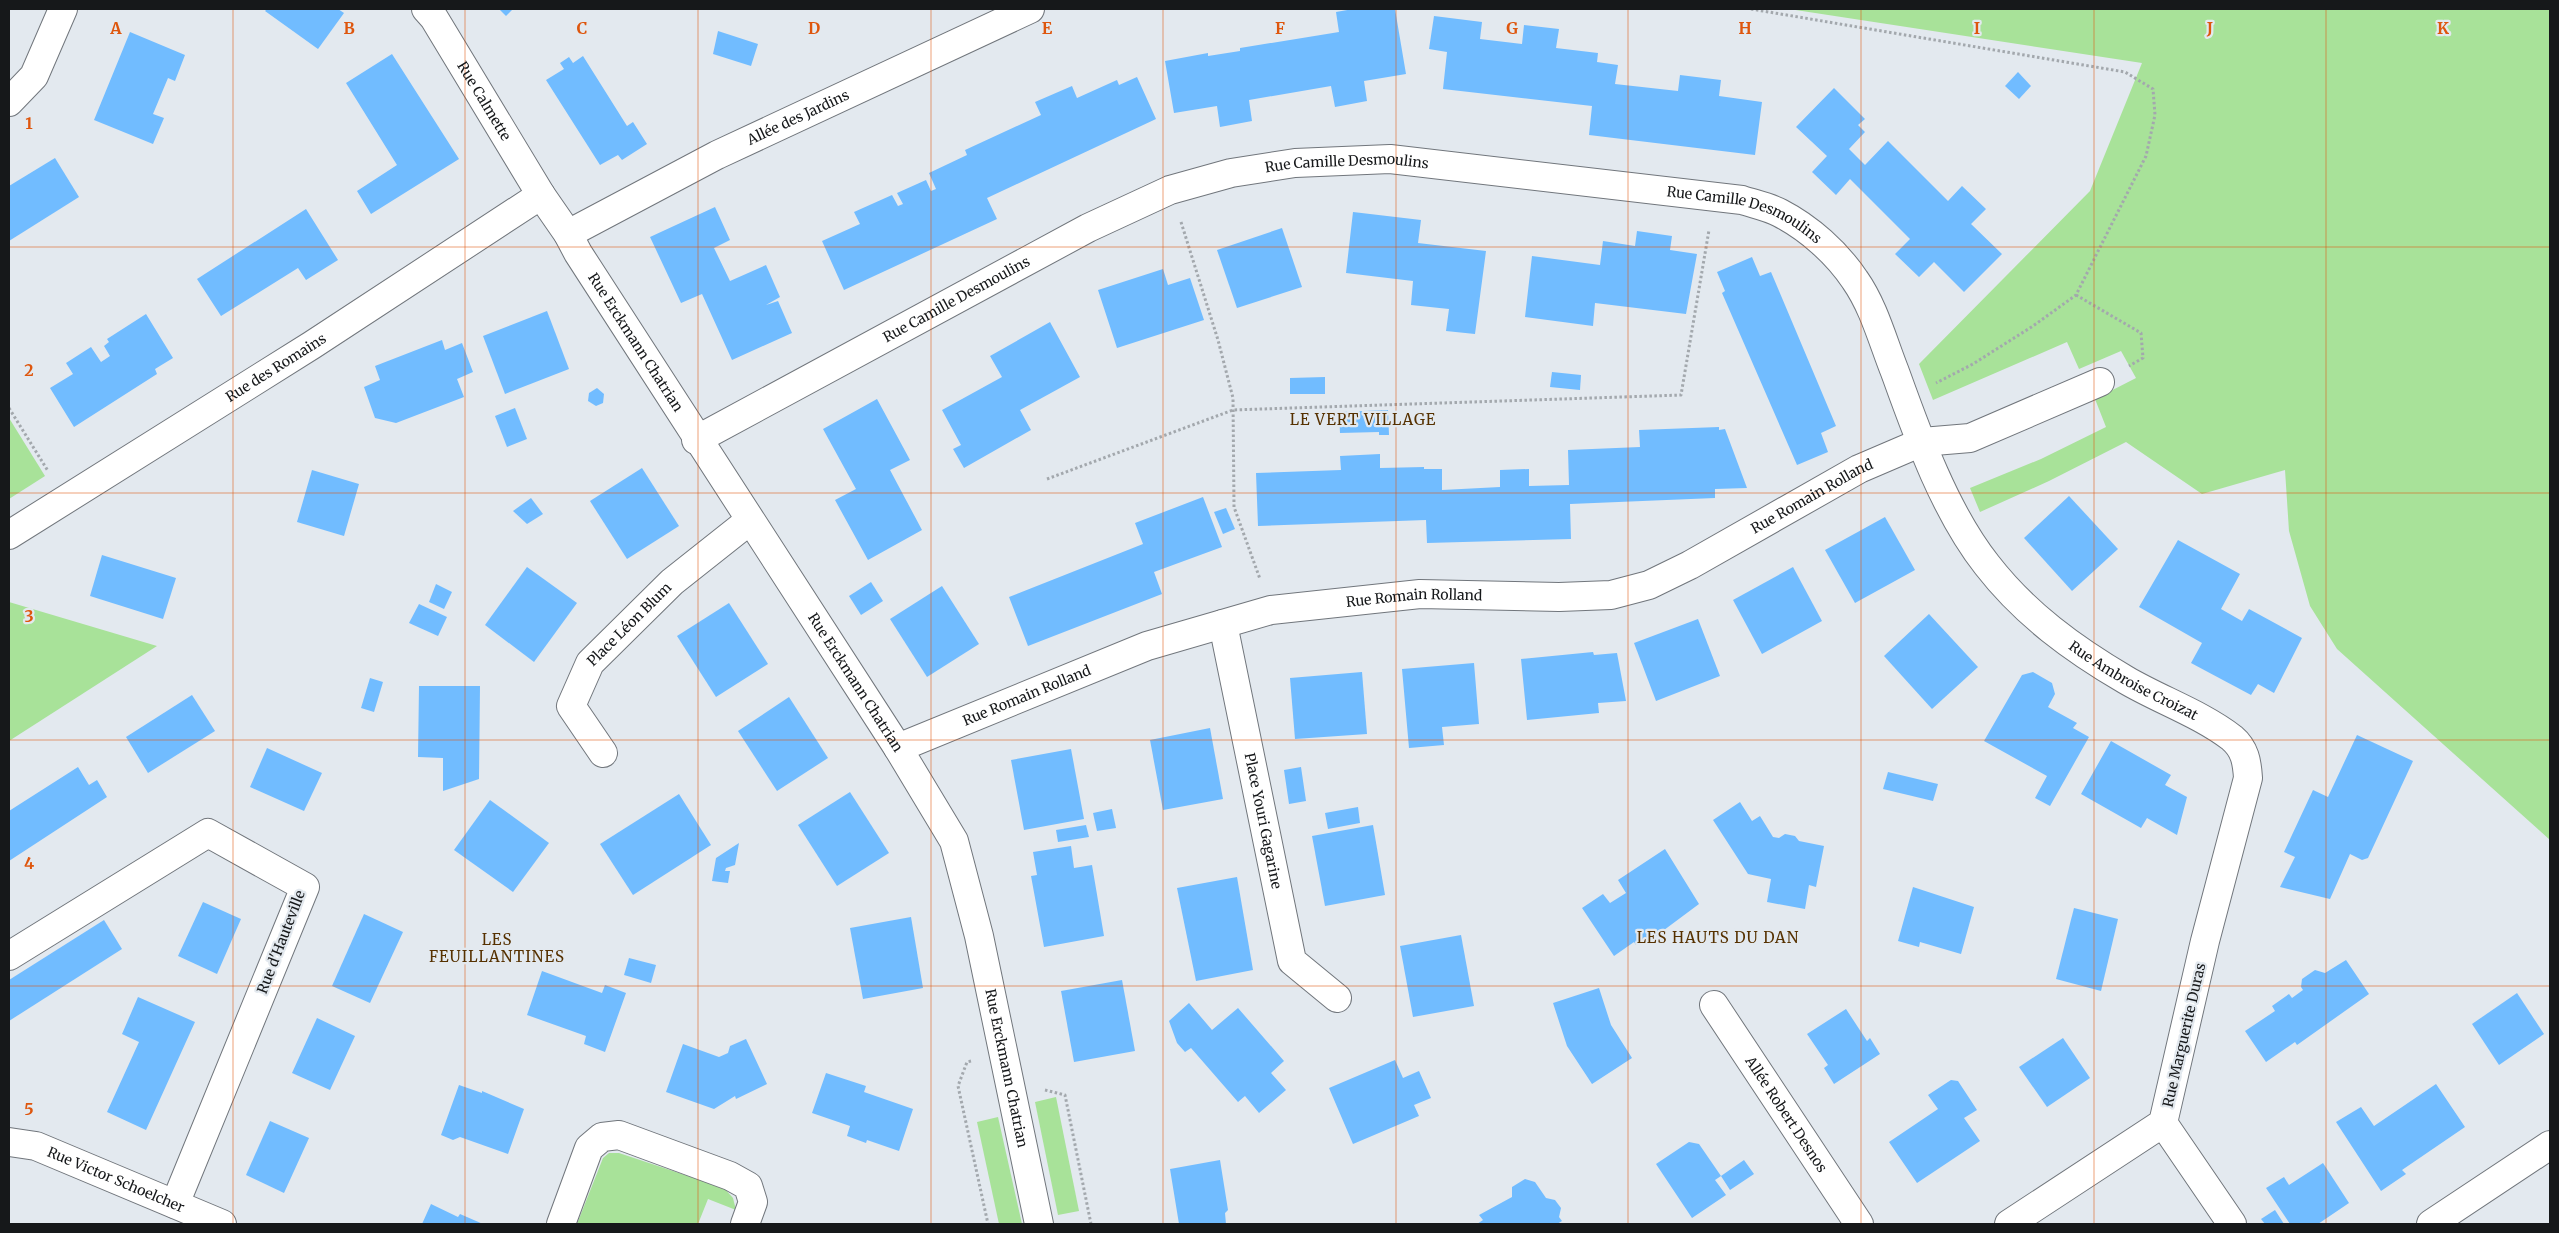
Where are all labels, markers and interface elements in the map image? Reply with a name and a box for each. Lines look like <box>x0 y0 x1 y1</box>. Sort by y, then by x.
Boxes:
text: A <box>109 18 122 38</box>
text: B <box>343 18 355 38</box>
text: C <box>577 18 587 38</box>
text: D <box>808 18 820 38</box>
text: E <box>1042 18 1053 38</box>
text: F <box>1275 18 1285 38</box>
text: G <box>1506 18 1518 38</box>
text: H <box>1738 18 1752 38</box>
text: I <box>1974 18 1980 38</box>
text: J <box>2206 18 2213 38</box>
text: K <box>2437 18 2449 38</box>
street label: Rue Calmette <box>453 58 515 144</box>
street label: Allée des Jardins <box>743 86 852 149</box>
text: 1 <box>25 113 33 133</box>
street label: Rue Camille Desmoulins <box>1264 150 1430 177</box>
street label: Rue Camille Desmoulins <box>1666 182 1826 247</box>
street label: Rue Camille Desmoulins <box>880 252 1033 346</box>
street label: Rue Erckmann Chatrian <box>584 269 687 415</box>
street label: Rue des Romains <box>222 329 330 406</box>
text: 2 <box>24 360 34 380</box>
district label: LE VERT VILLAGE <box>1290 410 1436 429</box>
street label: Rue Romain Rolland <box>1748 455 1876 538</box>
street label: Place Léon Blum <box>583 579 675 670</box>
street label: Rue Romain Rolland <box>1345 585 1483 611</box>
text: 3 <box>24 606 34 626</box>
street label: Rue Erckmann Chatrian <box>804 609 907 755</box>
street label: Rue Ambroise Croizat <box>2065 637 2202 724</box>
street label: Rue Romain Rolland <box>960 661 1094 730</box>
street label: Place Youri Gagarine <box>1241 751 1286 891</box>
text: 4 <box>24 853 34 873</box>
street label: Rue d'Hauteville <box>253 888 309 996</box>
district label: LES HAUTS DU DAN <box>1637 928 1799 947</box>
district label: LES FEUILLANTINES <box>429 930 565 966</box>
street label: Rue Marguerite Duras <box>2159 961 2209 1109</box>
street label: Rue Erckmann Chatrian <box>981 987 1032 1149</box>
street label: Allée Robert Desnos <box>1741 1052 1831 1176</box>
text: 5 <box>24 1099 34 1119</box>
street label: Rue Victor Schoelcher <box>45 1143 187 1216</box>

